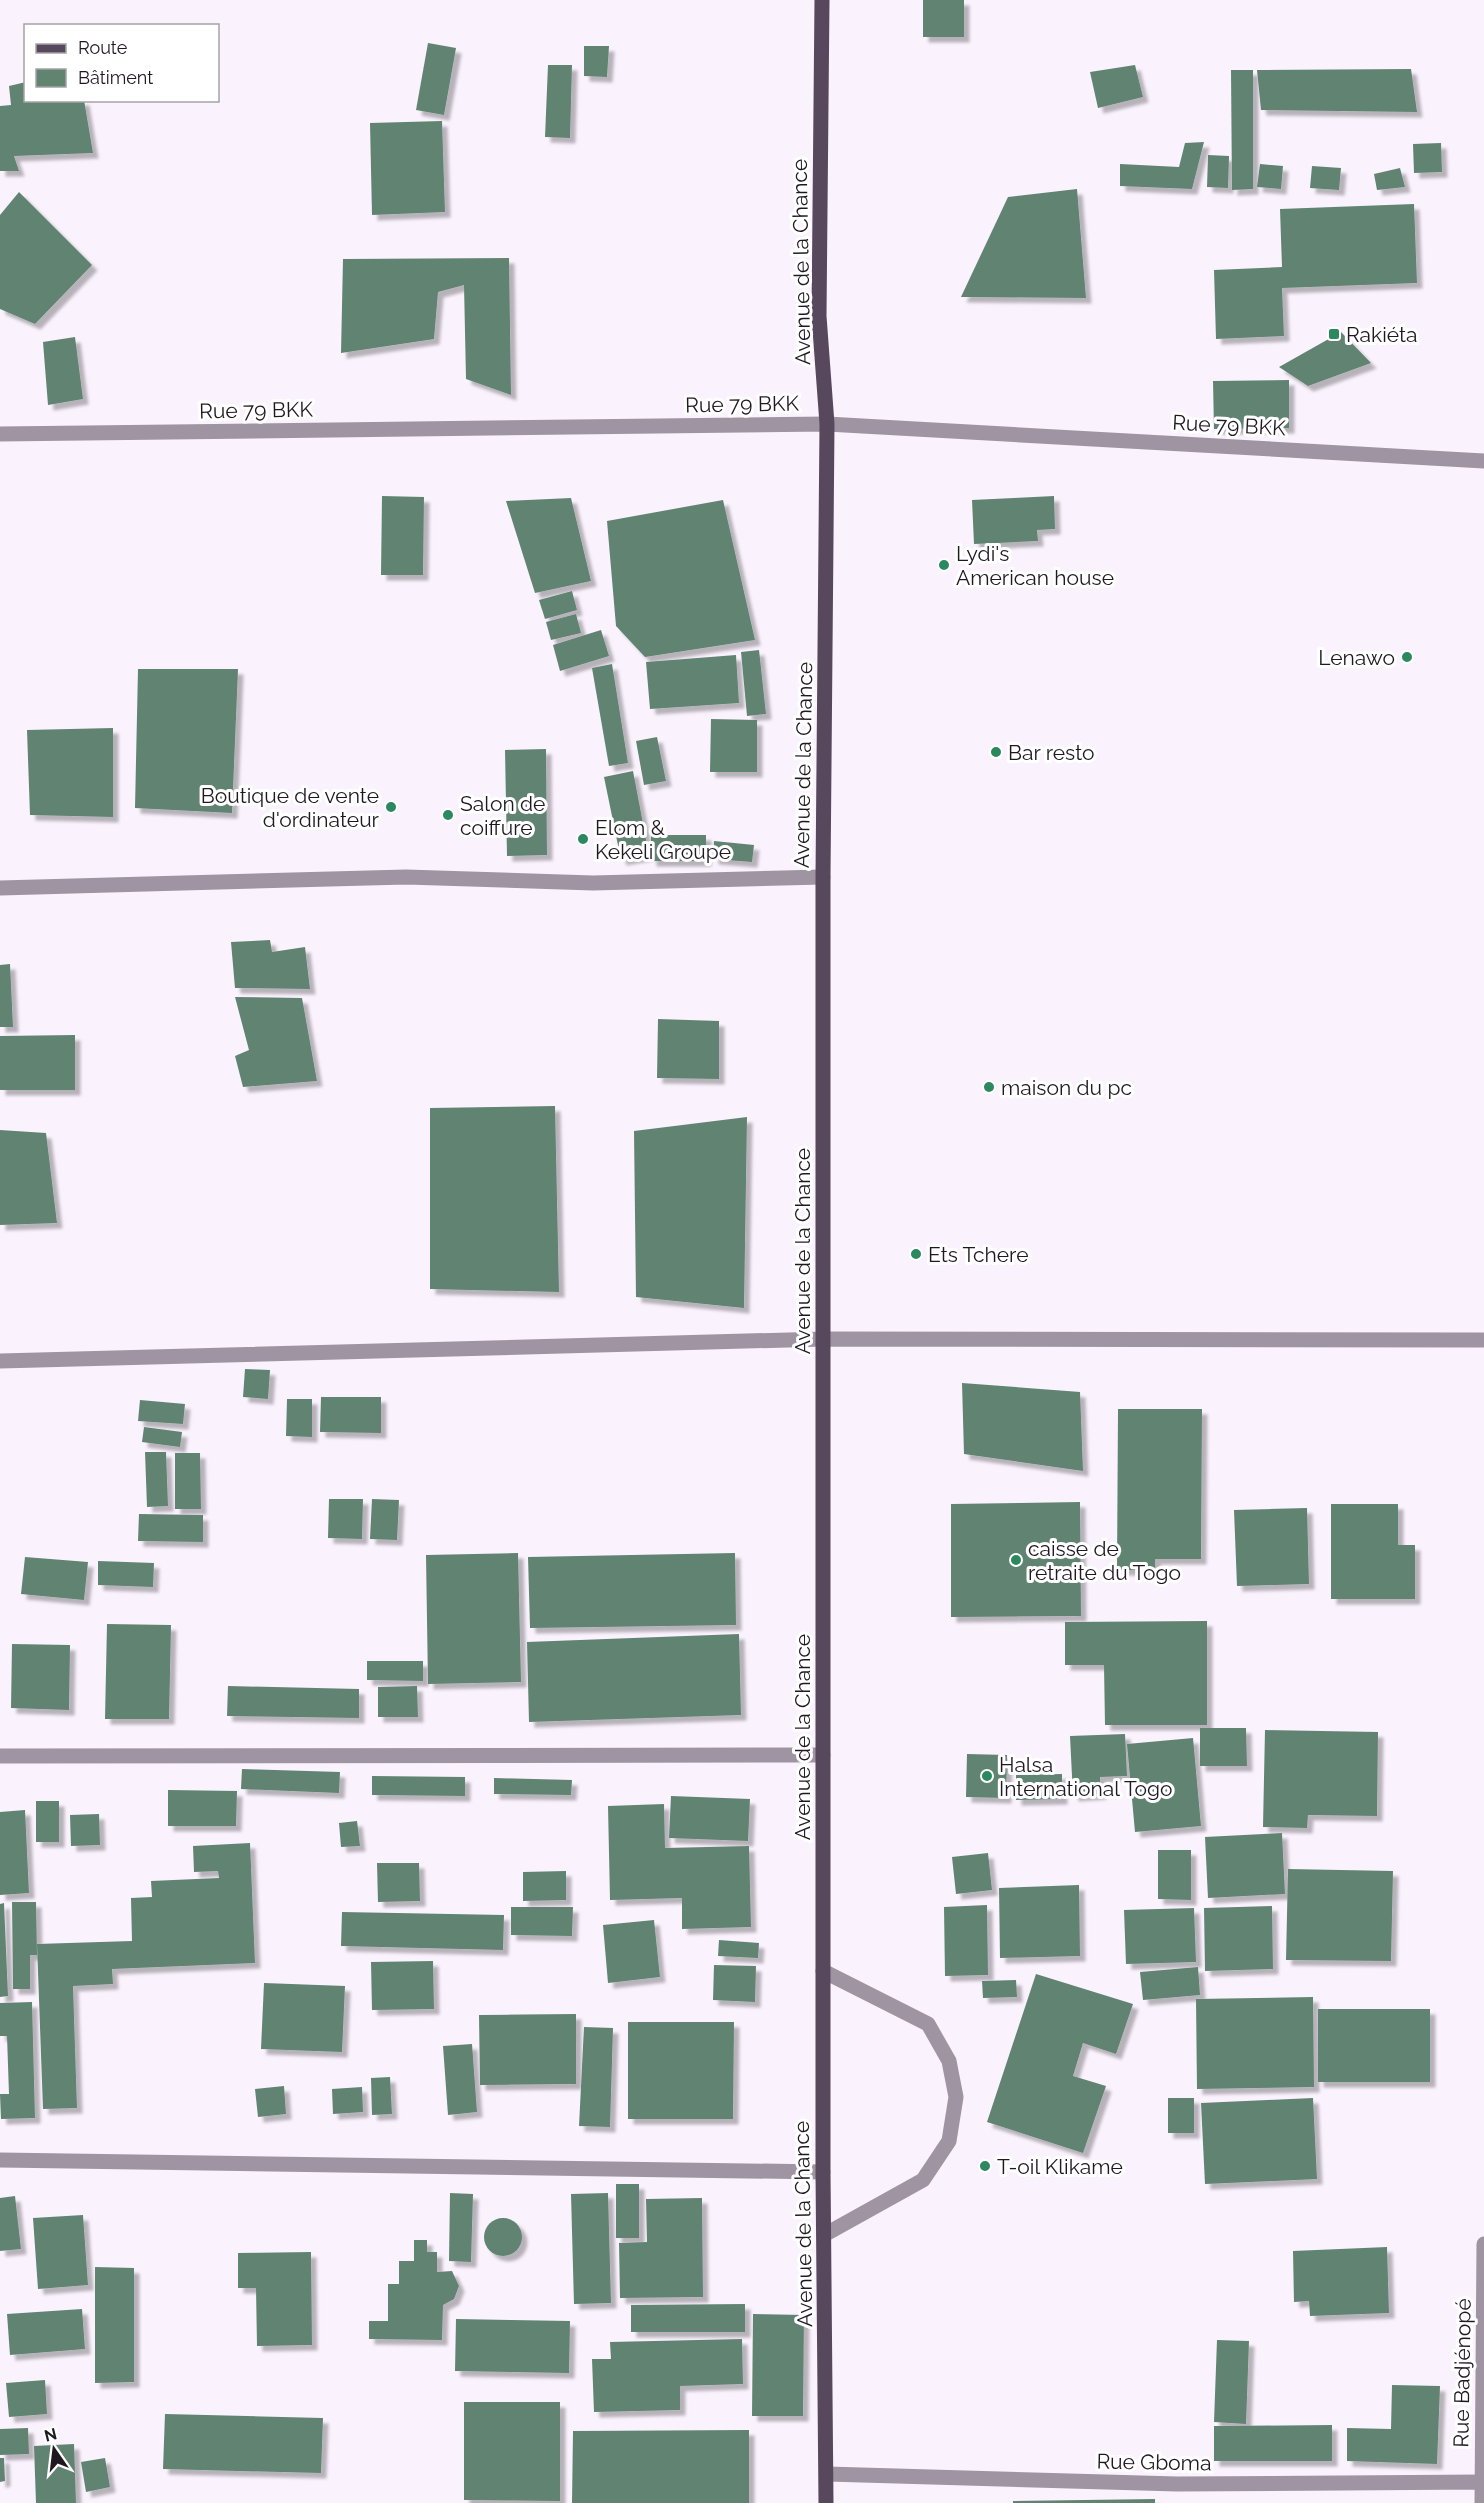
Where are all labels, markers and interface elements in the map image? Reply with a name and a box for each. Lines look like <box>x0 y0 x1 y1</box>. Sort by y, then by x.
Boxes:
legend <box>24 24 219 102</box>
text: Route <box>78 37 128 58</box>
text: Bâtiment <box>78 67 153 88</box>
street label: Avenue de la Chance <box>787 159 815 365</box>
place label: Rakiéta <box>1346 322 1417 347</box>
marker: Rakiéta <box>1327 327 1341 341</box>
street label: Rue 79 BKK <box>685 391 799 417</box>
street label: Rue 79 BKK <box>199 397 313 423</box>
street label: Rue 79 BKK <box>1172 410 1287 440</box>
place label: Lydi's American house <box>956 541 1114 590</box>
marker: Lydi's American house <box>937 558 951 572</box>
place label: Lenawo <box>1318 645 1395 670</box>
marker: Lenawo <box>1400 650 1414 664</box>
street label: Avenue de la Chance <box>789 662 817 868</box>
place label: Bar resto <box>1008 740 1095 765</box>
marker: Bar resto <box>989 745 1003 759</box>
place label: Boutique de vente d'ordinateur <box>201 783 380 832</box>
place label: Salon de coiffure <box>460 791 545 840</box>
marker: Boutique de vente d'ordinateur <box>384 800 398 814</box>
marker: Salon de coiffure <box>441 808 455 822</box>
place label: Elom & Kekeli Groupe <box>595 815 731 864</box>
marker: Elom & Kekeli Groupe <box>576 832 590 846</box>
place label: maison du pc <box>1001 1075 1132 1100</box>
marker: maison du pc <box>982 1080 996 1094</box>
street label: Avenue de la Chance <box>790 1148 815 1354</box>
place label: Ets Tchere <box>928 1242 1028 1267</box>
marker: Ets Tchere <box>909 1247 923 1261</box>
place label: caisse de retraite du Togo <box>1028 1536 1181 1585</box>
marker: caisse de retraite du Togo <box>1009 1553 1023 1567</box>
street label: Avenue de la Chance <box>790 1634 815 1840</box>
place label: Halsa International Togo <box>999 1752 1173 1801</box>
marker: Halsa International Togo <box>980 1769 994 1783</box>
street label: Avenue de la Chance <box>789 2121 817 2327</box>
place label: T-oil Klikame <box>997 2154 1123 2179</box>
marker: T-oil Klikame <box>978 2159 992 2173</box>
street label: Rue Badjénopé <box>1448 2298 1476 2448</box>
north arrow <box>24 2419 84 2479</box>
text: N <box>42 2424 59 2446</box>
street label: Rue Gboma <box>1096 2448 1212 2476</box>

